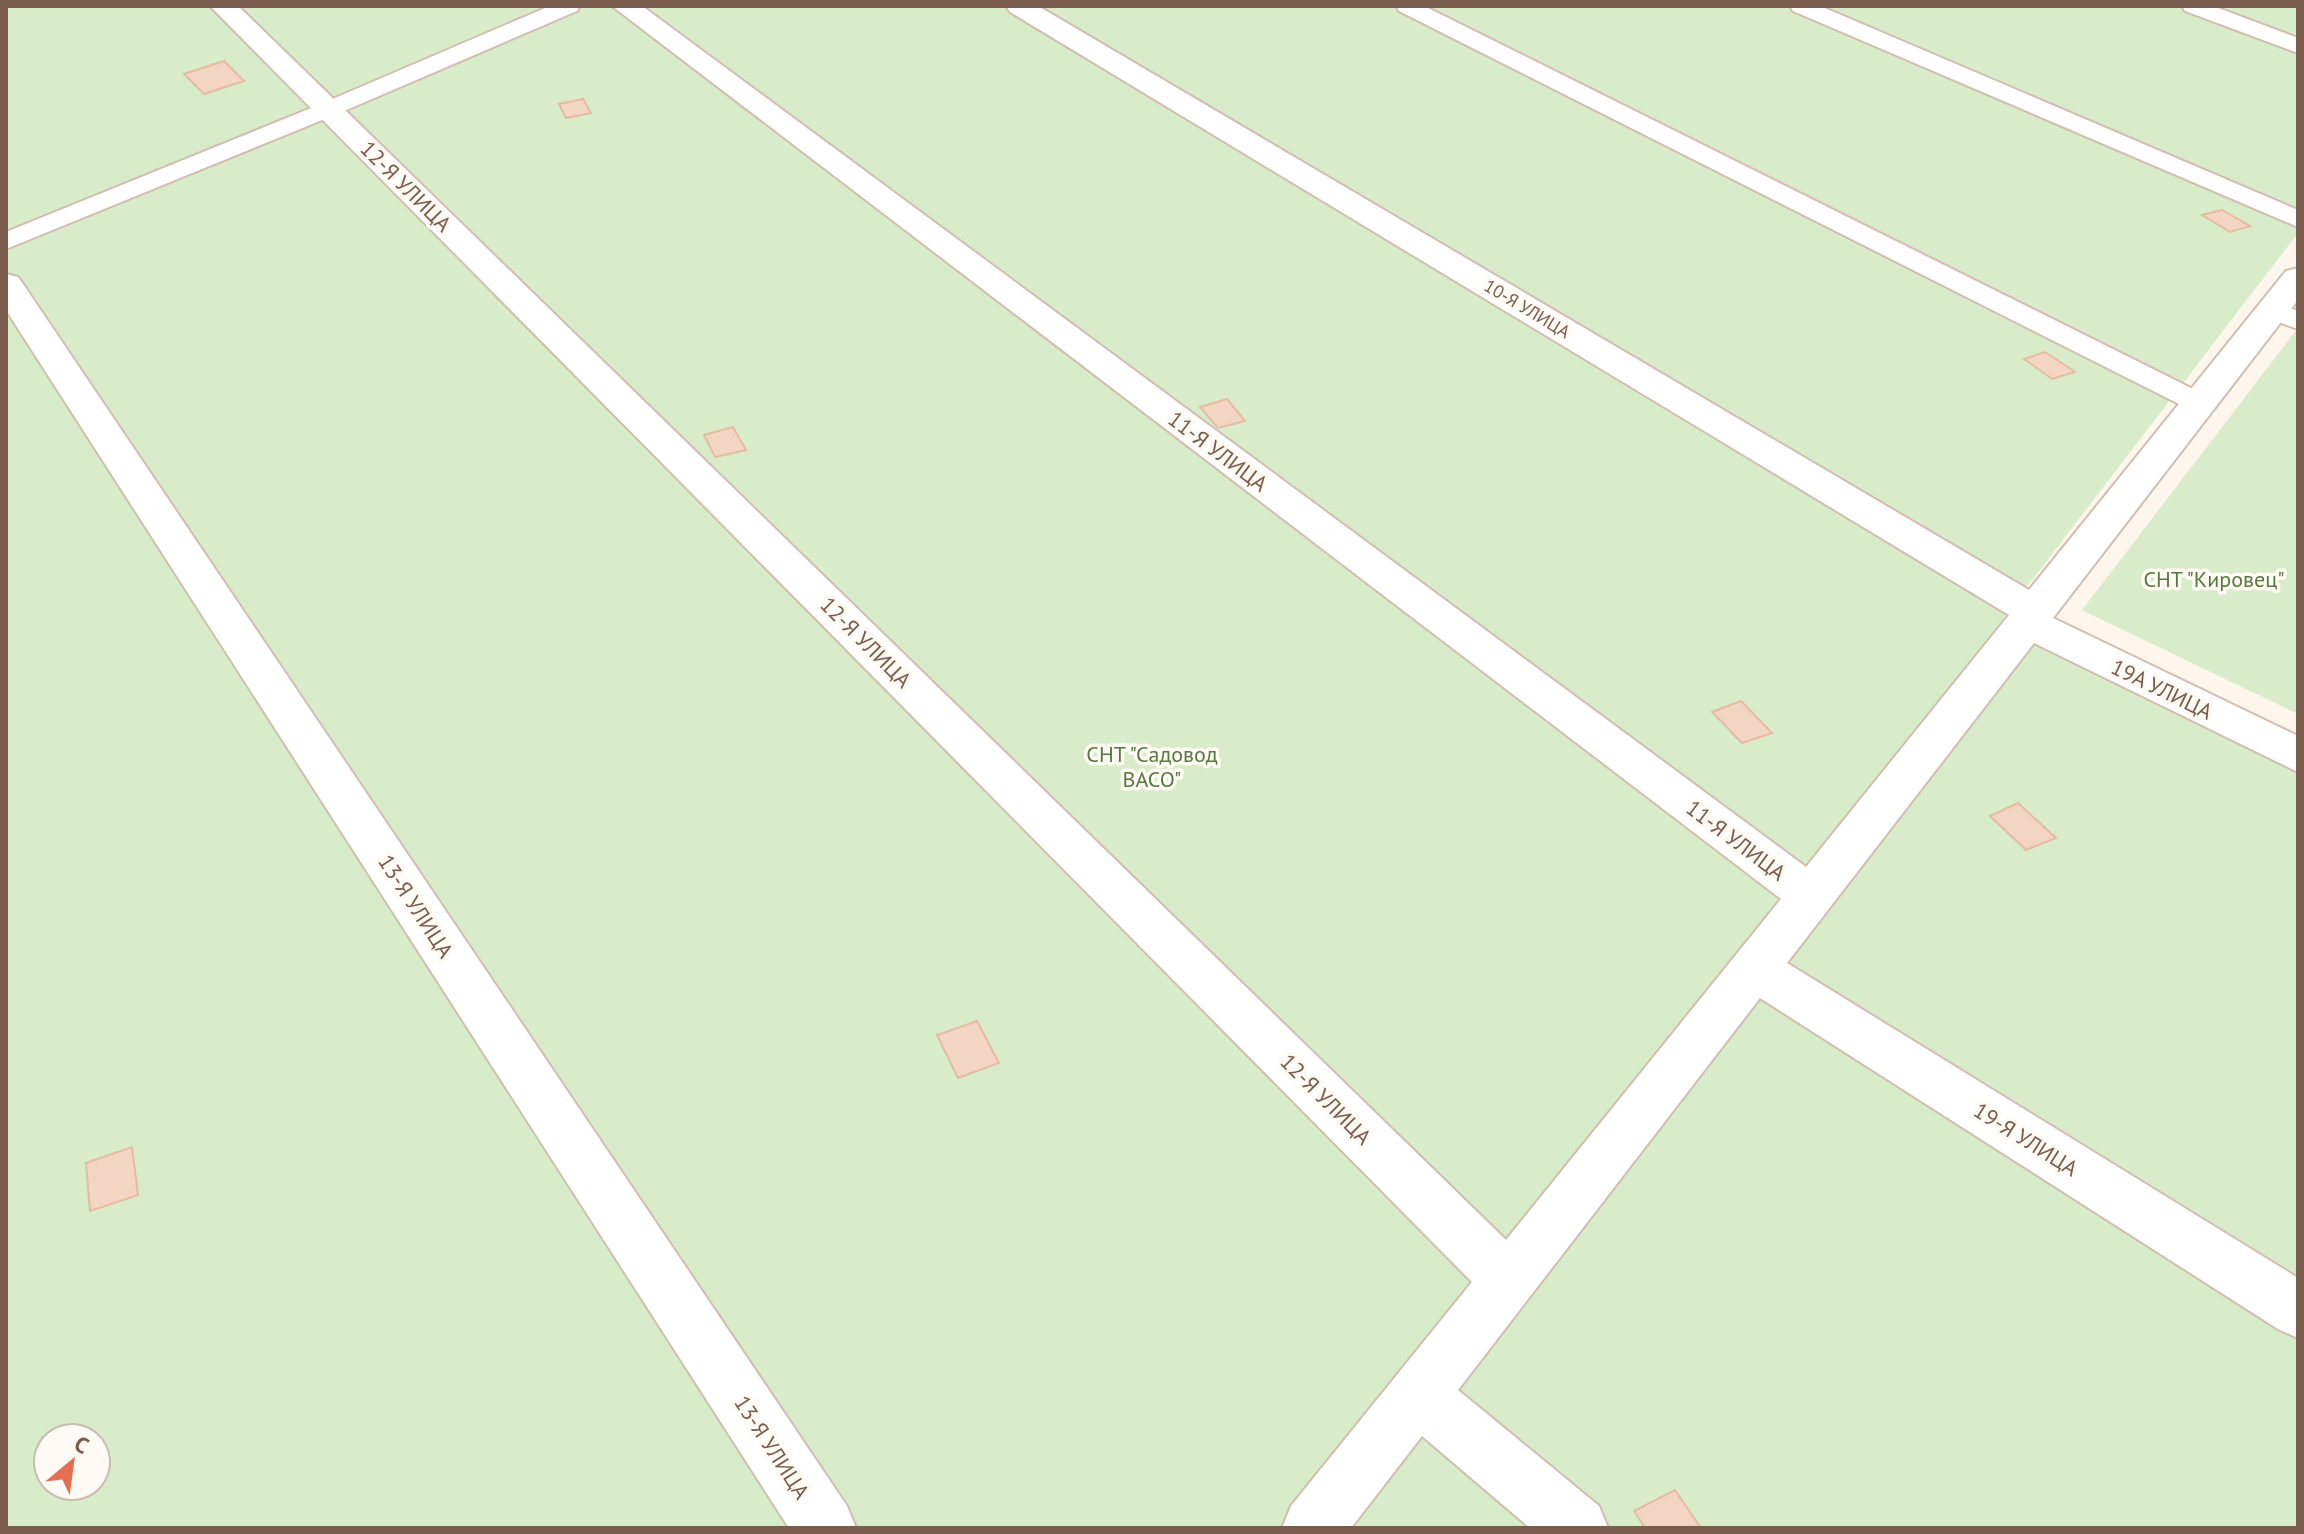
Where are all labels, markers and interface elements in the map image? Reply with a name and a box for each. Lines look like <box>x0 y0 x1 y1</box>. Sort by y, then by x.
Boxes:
street label: 12-Я УЛИЦА <box>354 134 458 238</box>
street label: 10-Я УЛИЦА <box>1480 274 1575 343</box>
street label: 11-Я УЛИЦА <box>1163 404 1274 498</box>
park label: СНТ "Кировец" <box>2143 565 2285 593</box>
street label: 12-Я УЛИЦА <box>814 590 918 694</box>
street label: 19А УЛИЦА <box>2107 652 2217 726</box>
park label: СНТ "Садовод ВАСО" <box>1086 740 1218 793</box>
street label: 11-Я УЛИЦА <box>1681 793 1792 887</box>
street label: 13-Я УЛИЦА <box>372 849 460 963</box>
street label: 12-Я УЛИЦА <box>1274 1047 1378 1151</box>
street label: 19-Я УЛИЦА <box>1969 1096 2084 1182</box>
street label: 13-Я УЛИЦА <box>728 1390 816 1504</box>
north arrow <box>32 1422 112 1502</box>
text: С <box>70 1429 94 1460</box>

